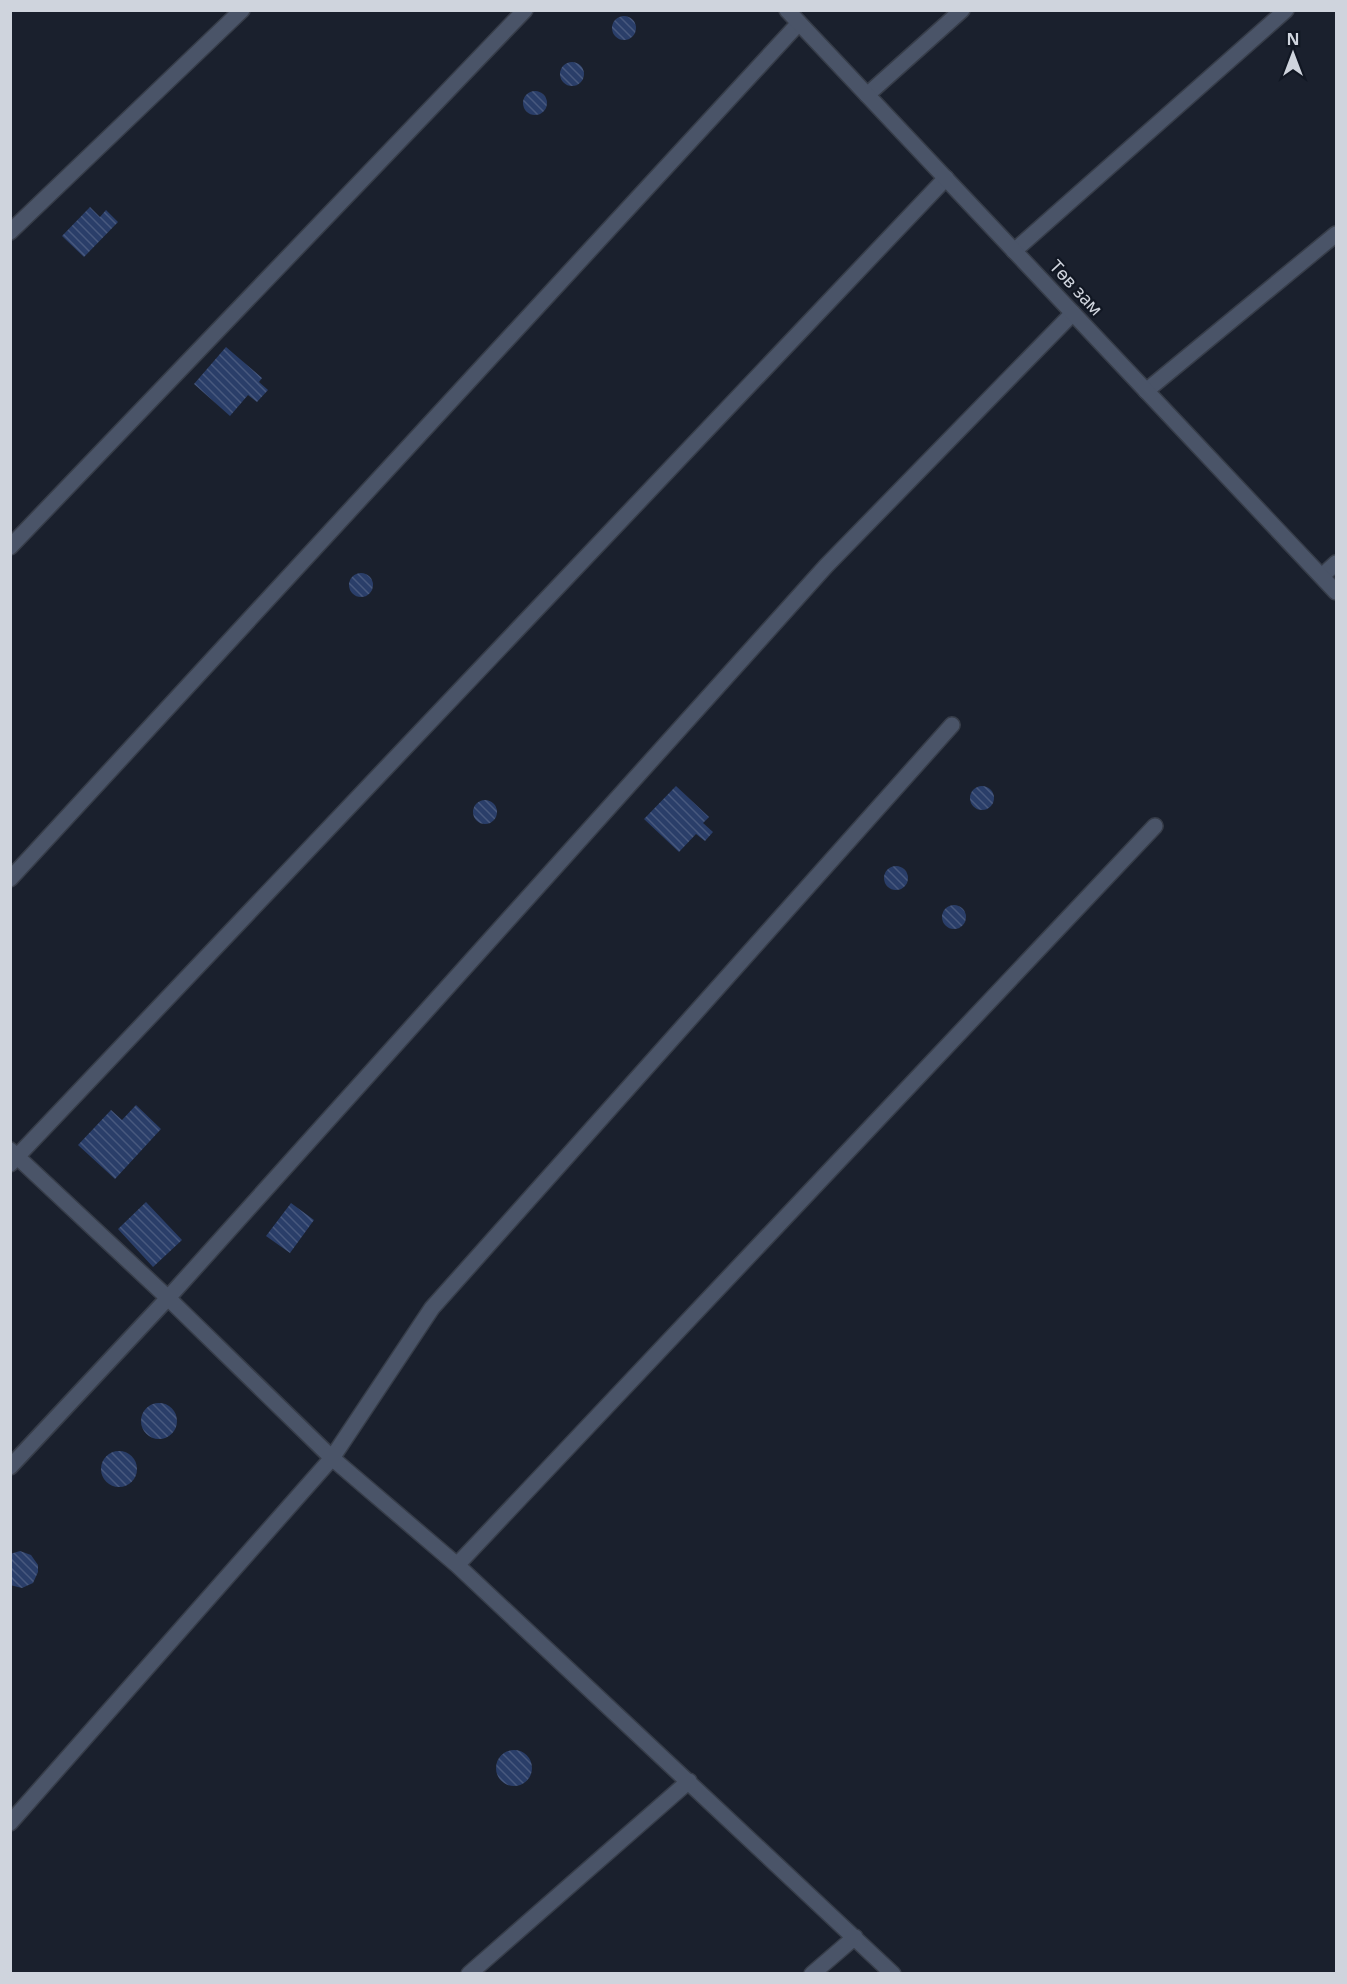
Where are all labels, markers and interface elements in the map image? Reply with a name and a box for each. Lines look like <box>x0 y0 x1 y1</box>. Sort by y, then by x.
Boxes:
north arrow <box>1263 24 1323 84</box>
text: N <box>1286 28 1300 50</box>
street label: Төв зам <box>1045 254 1109 320</box>

